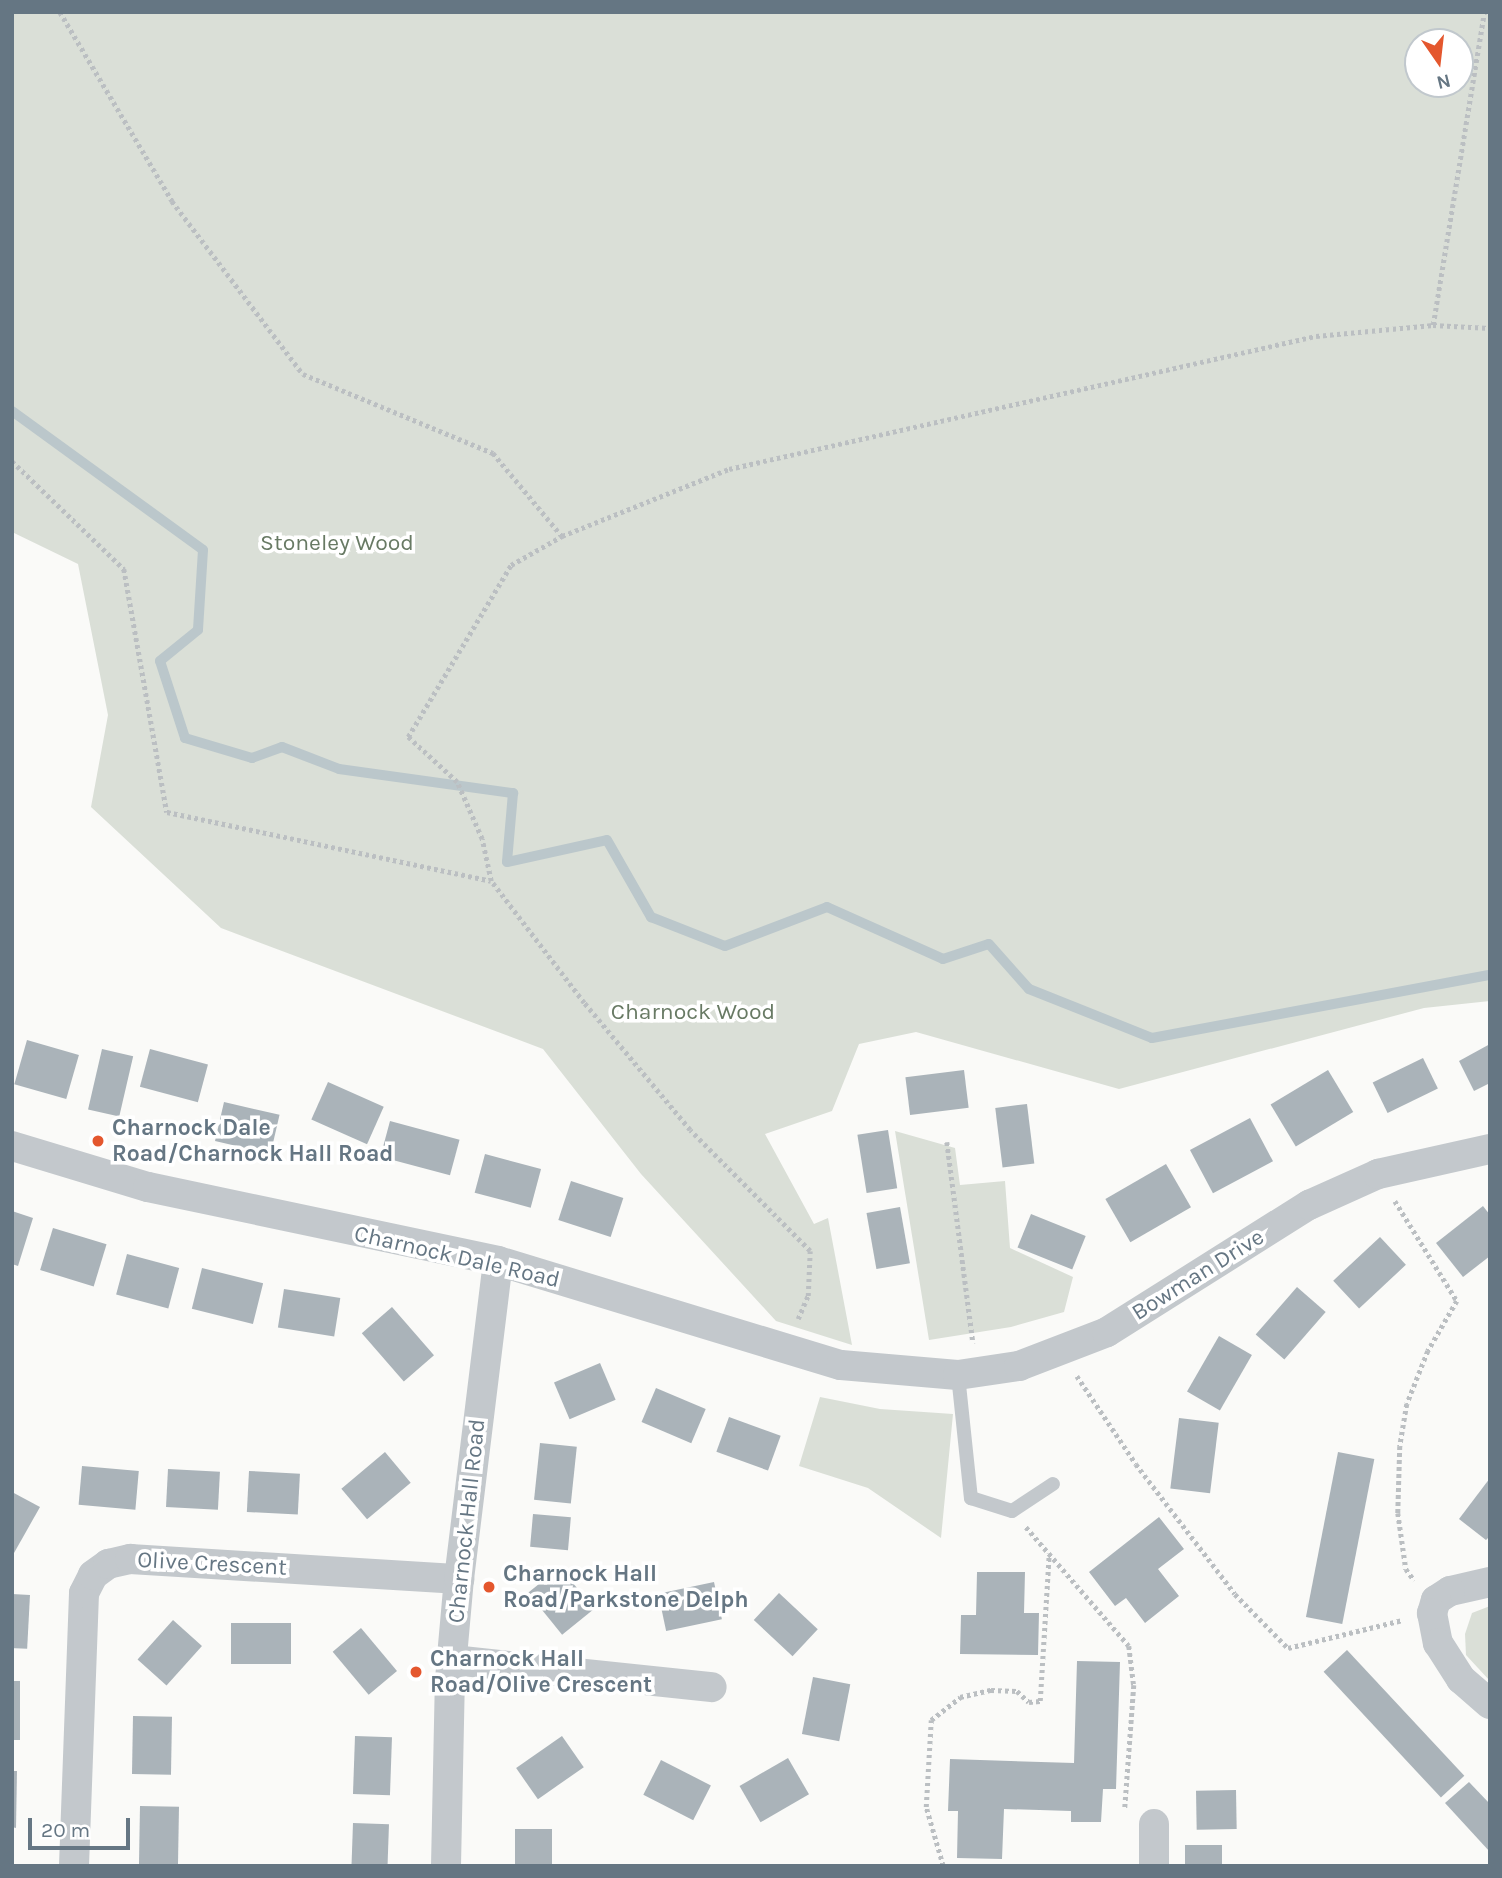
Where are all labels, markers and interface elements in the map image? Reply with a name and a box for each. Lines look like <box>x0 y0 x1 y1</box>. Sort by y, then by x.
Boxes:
north arrow <box>1404 28 1474 98</box>
text: N <box>1434 69 1453 94</box>
park label: Stoneley Wood <box>260 529 414 557</box>
park label: Charnock Wood <box>611 998 775 1026</box>
place label: Charnock Dale Road/Charnock Hall Road <box>112 1114 393 1168</box>
marker: Charnock Dale Road/Charnock Hall Road <box>90 1133 106 1149</box>
street label: Charnock Dale Road <box>351 1220 563 1294</box>
street label: Bowman Drive <box>1127 1223 1269 1327</box>
street label: Charnock Hall Road <box>443 1418 491 1624</box>
street label: Olive Crescent <box>137 1546 287 1582</box>
place label: Charnock Hall Road/Parkstone Delph <box>503 1560 749 1614</box>
marker: Charnock Hall Road/Parkstone Delph <box>481 1579 497 1595</box>
place label: Charnock Hall Road/Olive Crescent <box>430 1645 652 1699</box>
marker: Charnock Hall Road/Olive Crescent <box>408 1664 424 1680</box>
scale bar <box>32 1804 133 1848</box>
text: 20 m <box>41 1818 90 1842</box>

